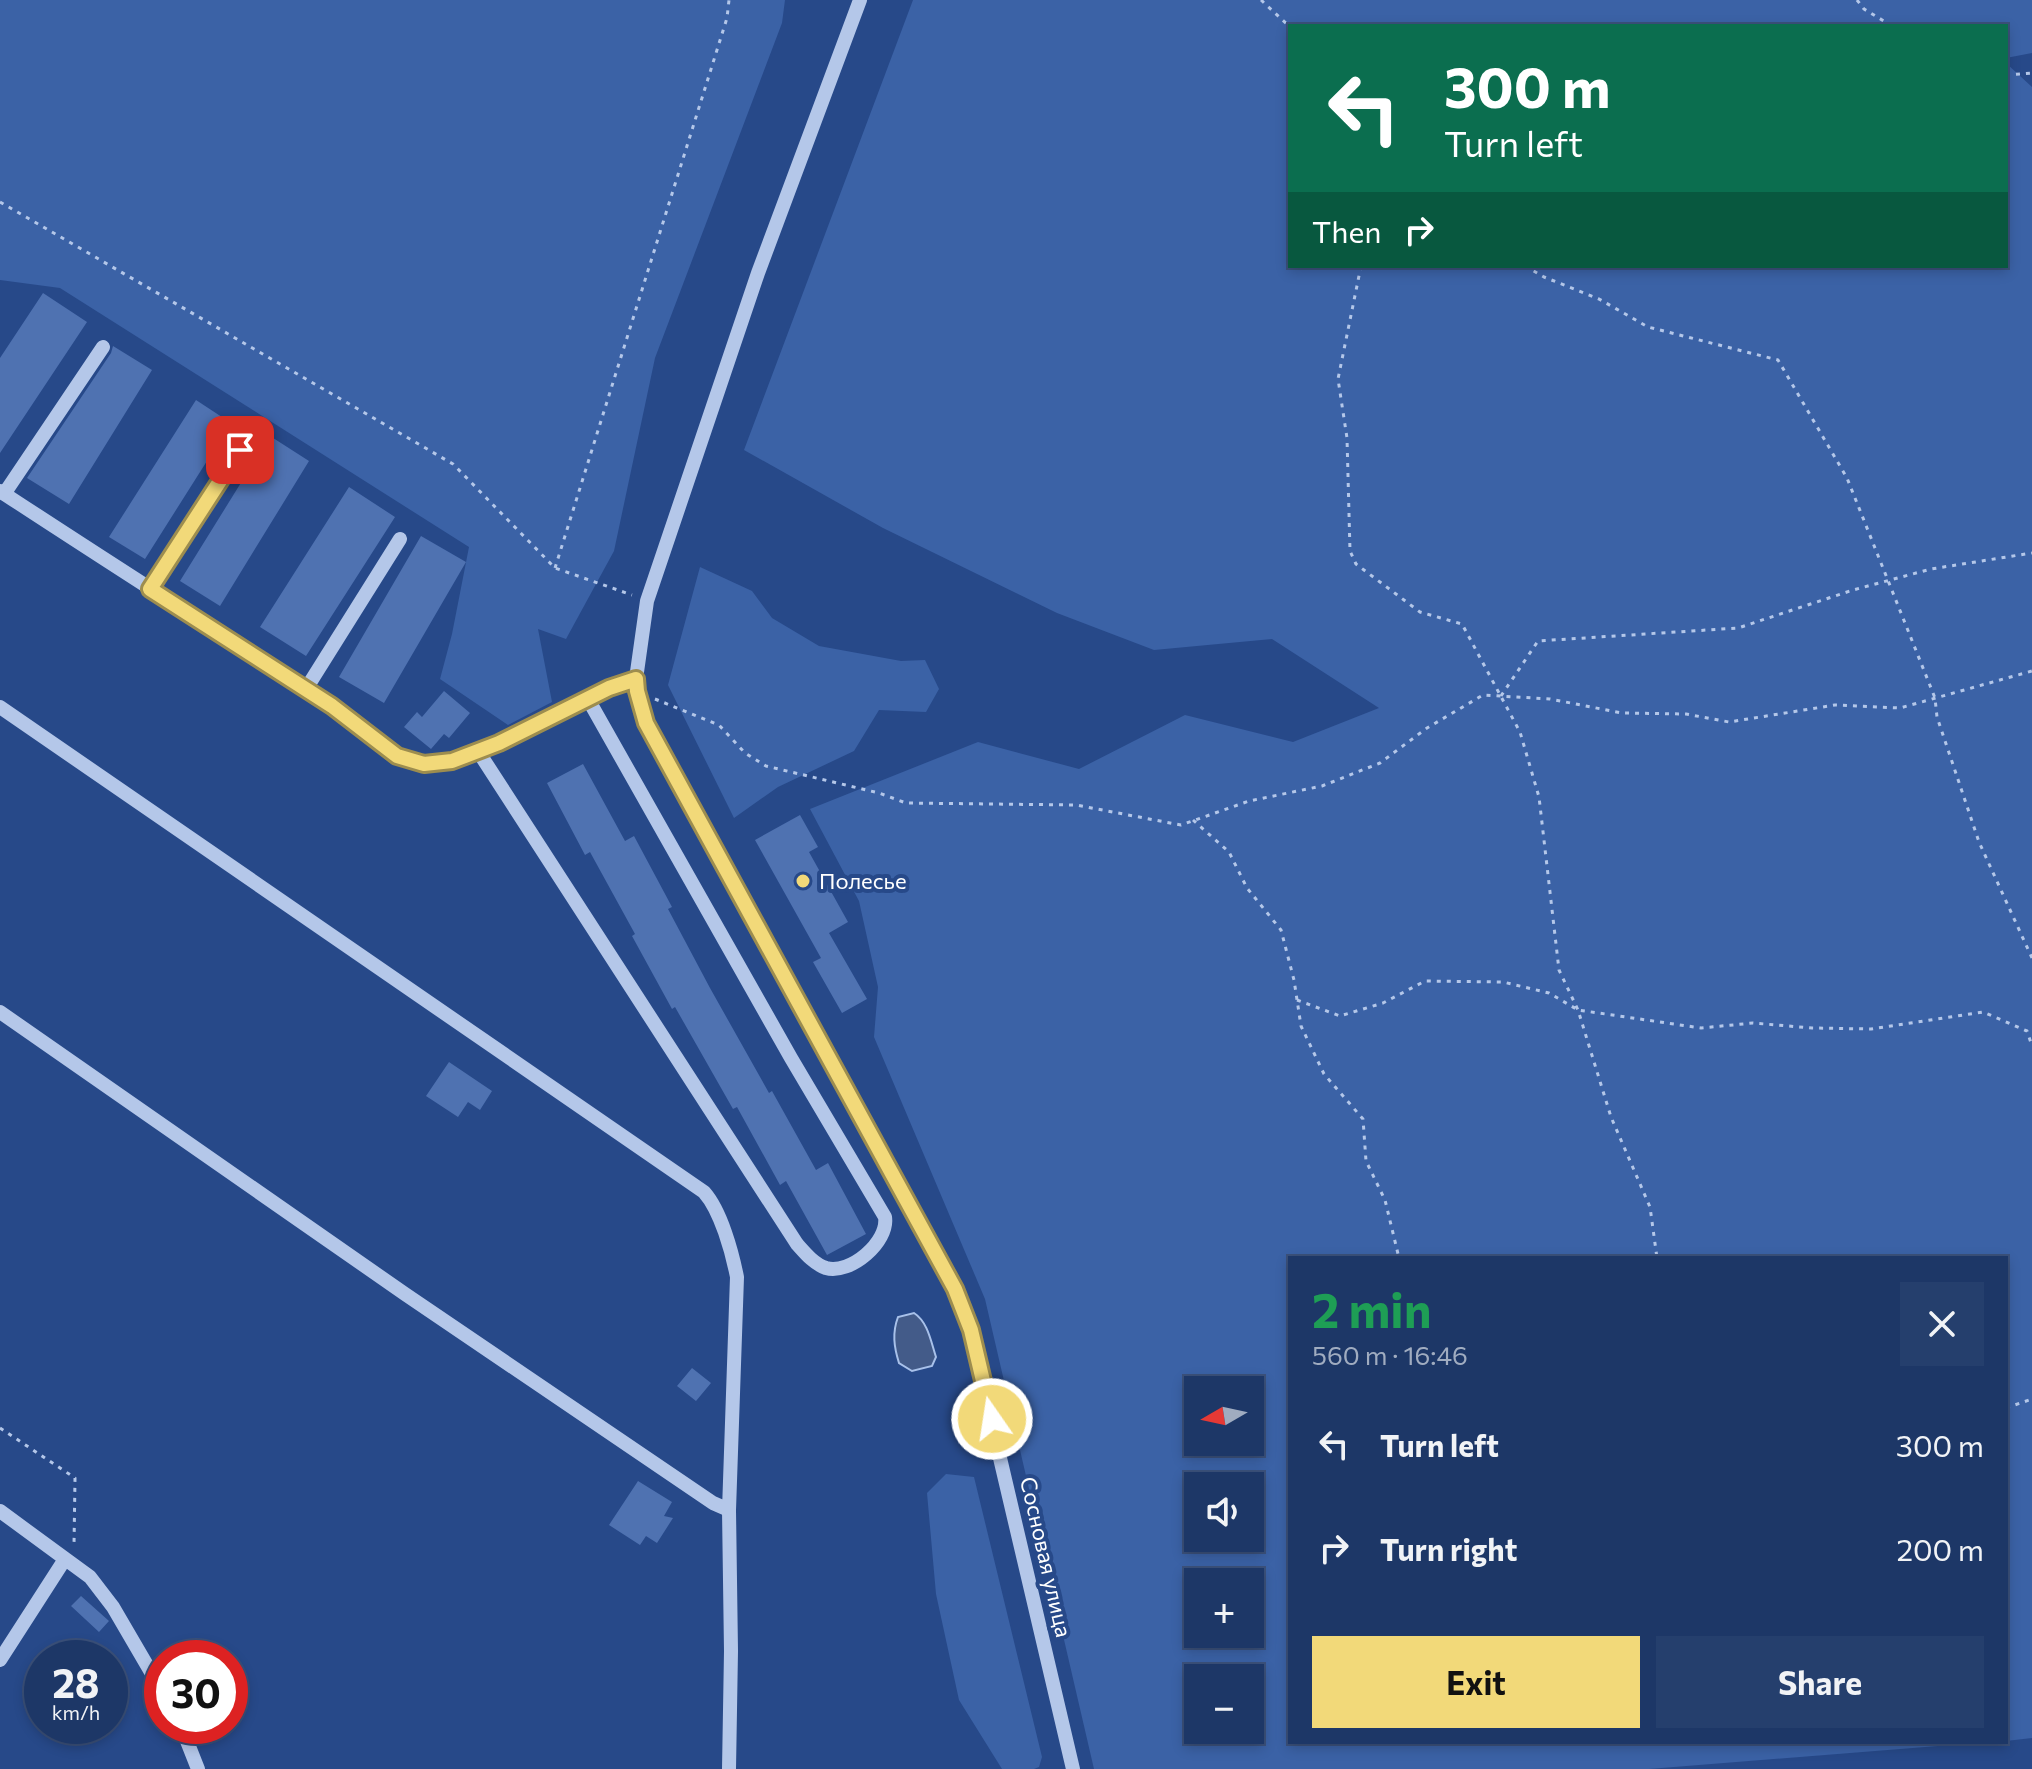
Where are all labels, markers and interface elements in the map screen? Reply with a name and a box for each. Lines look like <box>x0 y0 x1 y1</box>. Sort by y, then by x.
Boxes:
text: 300 m <box>1444 51 1611 120</box>
icon: left <box>1312 56 1416 160</box>
text: Turn left <box>1444 120 1583 164</box>
icon: right <box>1397 208 1441 252</box>
text: Then <box>1312 212 1381 249</box>
pin <box>206 416 274 484</box>
icon: arrive <box>218 428 262 472</box>
place label: Полесье <box>819 867 907 894</box>
marker: Полесье <box>794 872 812 890</box>
text: 2 min <box>1312 1279 1432 1338</box>
button: close <box>1900 1282 1984 1366</box>
text: 560 m · 16:46 <box>1312 1339 1468 1370</box>
north arrow <box>1184 1376 1264 1456</box>
map controls <box>1184 1376 1264 1744</box>
position arrow <box>950 1377 1034 1461</box>
icon: left <box>1312 1422 1356 1466</box>
text: Turn left <box>1380 1426 1499 1463</box>
text: 300 m <box>1896 1426 1984 1463</box>
button: sound <box>1184 1472 1264 1552</box>
street label: Сосновая улица <box>1015 1474 1078 1640</box>
icon: right <box>1312 1526 1356 1570</box>
text: Turn right <box>1380 1530 1517 1567</box>
text: 200 m <box>1896 1530 1984 1567</box>
button: + <box>1184 1568 1264 1648</box>
button: Exit <box>1312 1636 1640 1728</box>
button: Share <box>1656 1636 1984 1728</box>
speed limit sign: 30 <box>144 1640 248 1744</box>
text: 28 <box>52 1657 100 1706</box>
button: − <box>1184 1664 1264 1744</box>
text: km/h <box>52 1700 100 1724</box>

